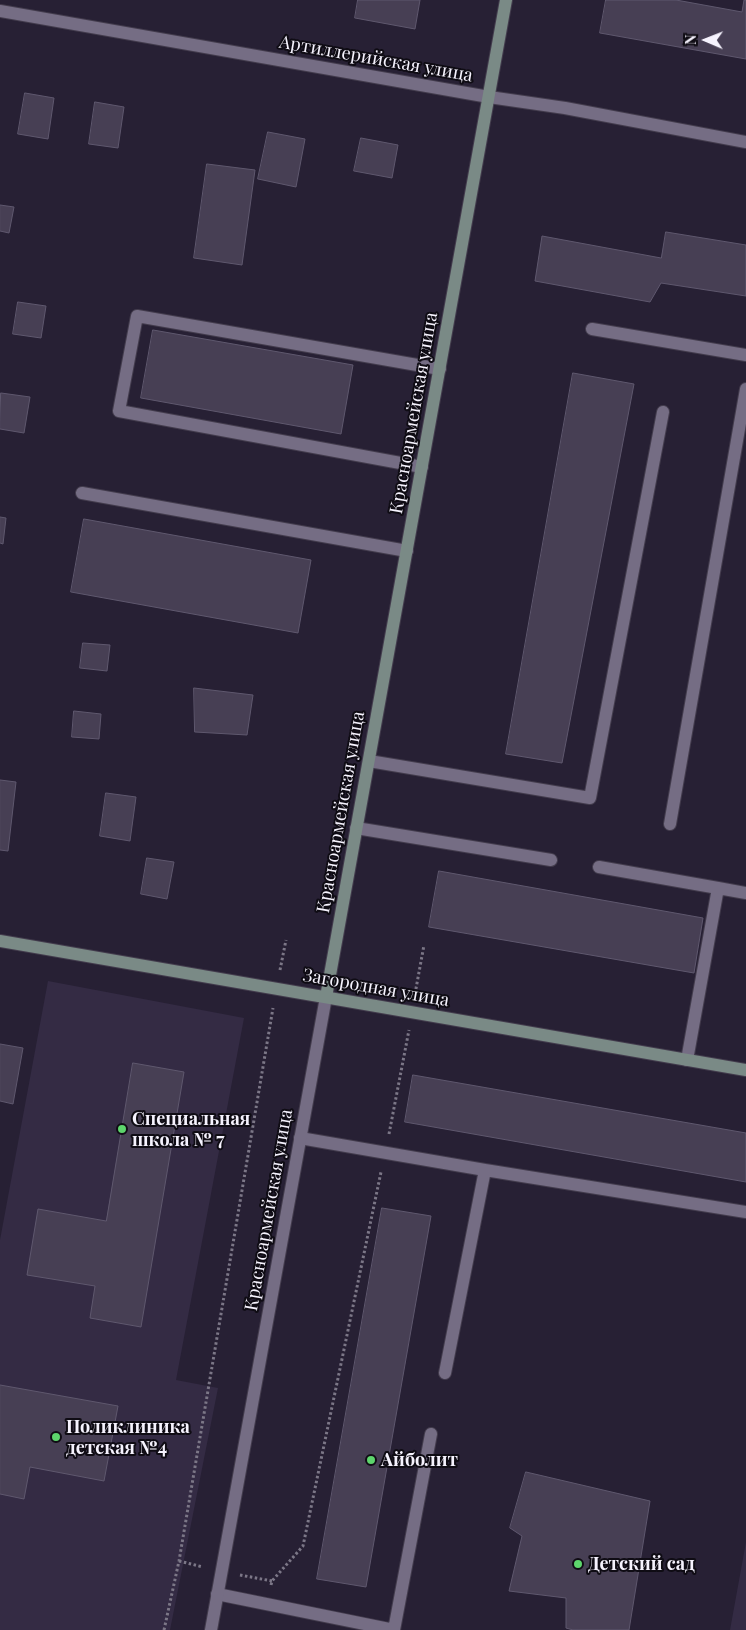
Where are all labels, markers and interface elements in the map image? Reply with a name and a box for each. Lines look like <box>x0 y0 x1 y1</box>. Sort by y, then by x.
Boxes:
north arrow <box>681 15 731 65</box>
street label: Артиллерийская улица <box>278 31 474 87</box>
text: N <box>681 35 700 45</box>
street label: Красноармейская улица <box>386 310 442 516</box>
street label: Красноармейская улица <box>313 709 369 915</box>
street label: Загородная улица <box>301 964 451 1012</box>
street label: Красноармейская улица <box>241 1107 297 1313</box>
place label: Специальная школа № 7 <box>132 1108 250 1150</box>
marker: Специальная школа № 7 <box>116 1123 128 1135</box>
place label: Поликлиника детская №4 <box>66 1416 190 1458</box>
marker: Поликлиника детская №4 <box>50 1431 62 1443</box>
place label: Айболит <box>381 1449 458 1471</box>
marker: Айболит <box>365 1454 377 1466</box>
place label: Детский сад <box>588 1553 695 1575</box>
marker: Детский сад <box>572 1558 584 1570</box>

